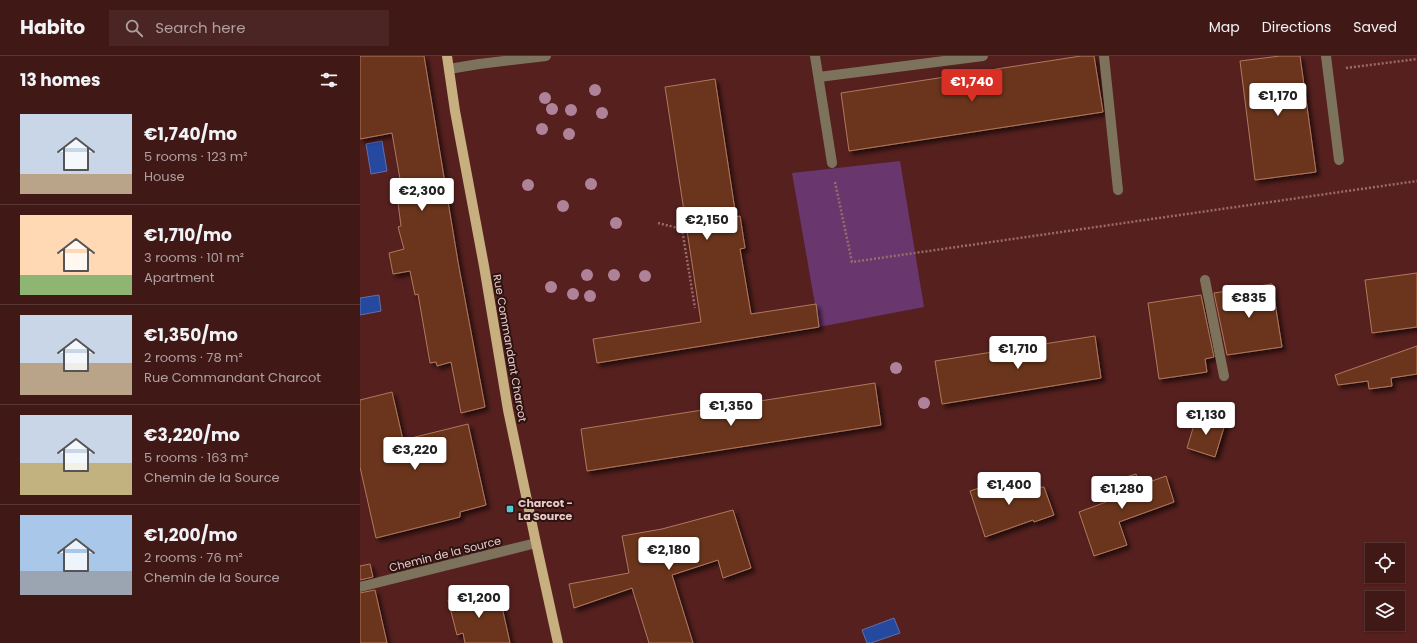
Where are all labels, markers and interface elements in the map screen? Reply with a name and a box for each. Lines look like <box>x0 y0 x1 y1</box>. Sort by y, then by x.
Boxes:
search box <box>109 10 389 46</box>
text: Habito <box>20 14 85 41</box>
icon: search <box>123 17 145 39</box>
text: Search here <box>155 17 245 38</box>
text: Map <box>1209 17 1240 37</box>
text: Directions <box>1262 17 1331 37</box>
text: Saved <box>1353 17 1397 37</box>
text: 13 homes <box>20 68 101 92</box>
icon: filters <box>318 69 340 91</box>
pin: €1,740 <box>939 69 1005 103</box>
text: €1,740 <box>950 72 994 91</box>
pin: €1,170 <box>1245 83 1311 117</box>
text: €1,170 <box>1258 86 1298 105</box>
text: €1,740/mo <box>144 122 237 146</box>
icon: home <box>52 130 100 178</box>
text: 5 rooms · 123 m² <box>144 147 247 166</box>
text: House <box>144 167 184 186</box>
pin: €2,300 <box>389 178 455 212</box>
text: €2,300 <box>399 181 445 200</box>
pin: €2,150 <box>674 207 740 241</box>
text: €2,150 <box>685 210 729 229</box>
text: €1,710/mo <box>144 223 232 247</box>
icon: home <box>52 231 100 279</box>
text: 3 rooms · 101 m² <box>144 248 244 267</box>
text: Apartment <box>144 268 214 287</box>
street label: Rue Commandant Charcot <box>489 273 531 423</box>
pin: €835 <box>1225 285 1273 319</box>
text: €835 <box>1231 288 1267 307</box>
text: €1,350/mo <box>144 323 238 347</box>
icon: home <box>52 331 100 379</box>
pin: €1,710 <box>985 336 1051 370</box>
text: €1,710 <box>998 339 1038 358</box>
text: 2 rooms · 78 m² <box>144 348 243 367</box>
text: Rue Commandant Charcot <box>144 368 321 387</box>
pin: €1,350 <box>698 393 764 427</box>
text: €1,350 <box>709 396 753 415</box>
pin: €1,130 <box>1173 402 1239 436</box>
text: €1,130 <box>1186 405 1226 424</box>
text: €3,220/mo <box>144 423 240 447</box>
icon: home <box>52 431 100 479</box>
pin: €3,220 <box>382 437 448 471</box>
text: €3,220 <box>392 440 438 459</box>
text: 5 rooms · 163 m² <box>144 448 248 467</box>
text: Chemin de la Source <box>144 468 280 487</box>
pin: €1,400 <box>976 472 1042 506</box>
text: €1,400 <box>987 475 1031 494</box>
pin: €1,280 <box>1089 476 1155 510</box>
text: €1,280 <box>1100 479 1144 498</box>
place label: Charcot - La Source <box>518 495 573 524</box>
marker: Charcot - La Source <box>505 504 515 514</box>
text: €1,200/mo <box>144 523 237 547</box>
icon: home <box>52 531 100 579</box>
street label: Chemin de la Source <box>387 532 503 576</box>
pin: €2,180 <box>636 537 702 571</box>
text: €2,180 <box>647 540 691 559</box>
map controls <box>1365 543 1405 631</box>
button: locate <box>1365 543 1405 583</box>
text: 2 rooms · 76 m² <box>144 548 243 567</box>
text: Chemin de la Source <box>144 568 280 587</box>
pin: €1,200 <box>446 585 512 619</box>
text: €1,200 <box>457 588 501 607</box>
button: layers <box>1365 591 1405 631</box>

